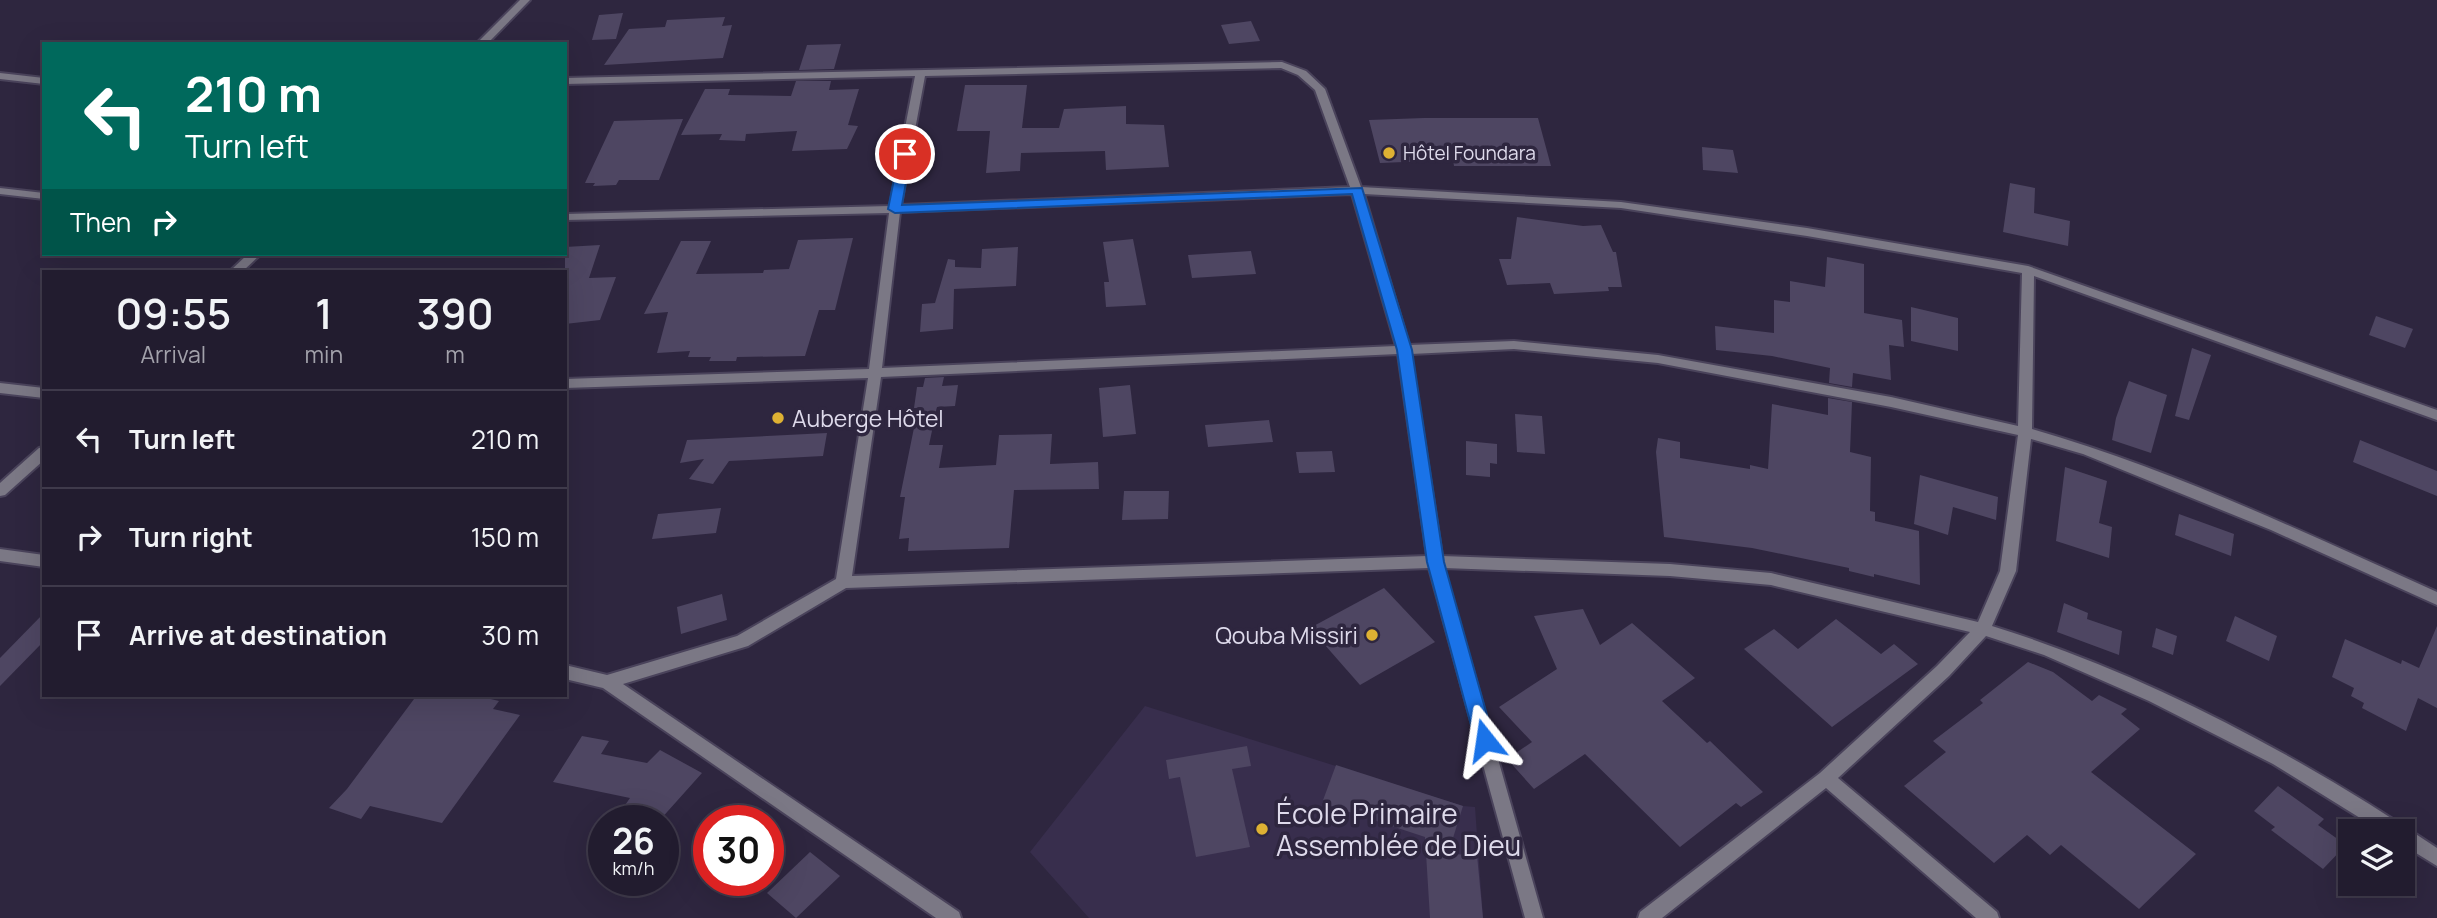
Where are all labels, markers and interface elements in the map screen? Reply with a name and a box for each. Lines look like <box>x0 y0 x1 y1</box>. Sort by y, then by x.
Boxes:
text: 210 m <box>185 60 322 127</box>
icon: left <box>70 70 161 161</box>
text: Turn left <box>185 124 309 168</box>
pin <box>875 124 935 184</box>
icon: arrive <box>886 135 924 173</box>
place label: Hôtel Foundara <box>1403 140 1536 166</box>
marker: Hôtel Foundara <box>1381 145 1397 161</box>
icon: right <box>145 203 183 241</box>
text: Then <box>70 204 131 240</box>
text: 09:55 <box>115 284 231 342</box>
text: 1 <box>315 284 333 342</box>
text: 390 <box>417 284 494 342</box>
text: Arrival <box>140 338 206 370</box>
text: min <box>305 338 343 370</box>
text: m <box>445 338 465 370</box>
place label: Auberge Hôtel <box>792 402 944 434</box>
marker: Auberge Hôtel <box>770 410 786 426</box>
icon: left <box>70 420 108 458</box>
text: Turn left <box>129 421 236 457</box>
text: 210 m <box>471 421 539 457</box>
icon: right <box>70 518 108 556</box>
text: Turn right <box>129 519 253 555</box>
text: 150 m <box>471 519 539 555</box>
icon: arrive <box>70 616 108 654</box>
text: Arrive at destination <box>129 617 387 653</box>
text: 30 m <box>482 617 539 653</box>
place label: Qouba Missiri <box>1215 619 1358 651</box>
marker: Qouba Missiri <box>1364 627 1380 643</box>
position arrow <box>1448 703 1522 777</box>
place label: École Primaire Assemblée de Dieu <box>1276 794 1521 864</box>
speed limit sign: 30 <box>693 805 784 896</box>
text: 26 <box>612 817 655 865</box>
map controls <box>2338 819 2415 896</box>
button: layers <box>2338 819 2415 896</box>
marker: École Primaire Assemblée de Dieu <box>1254 821 1270 837</box>
text: km/h <box>613 856 654 880</box>

